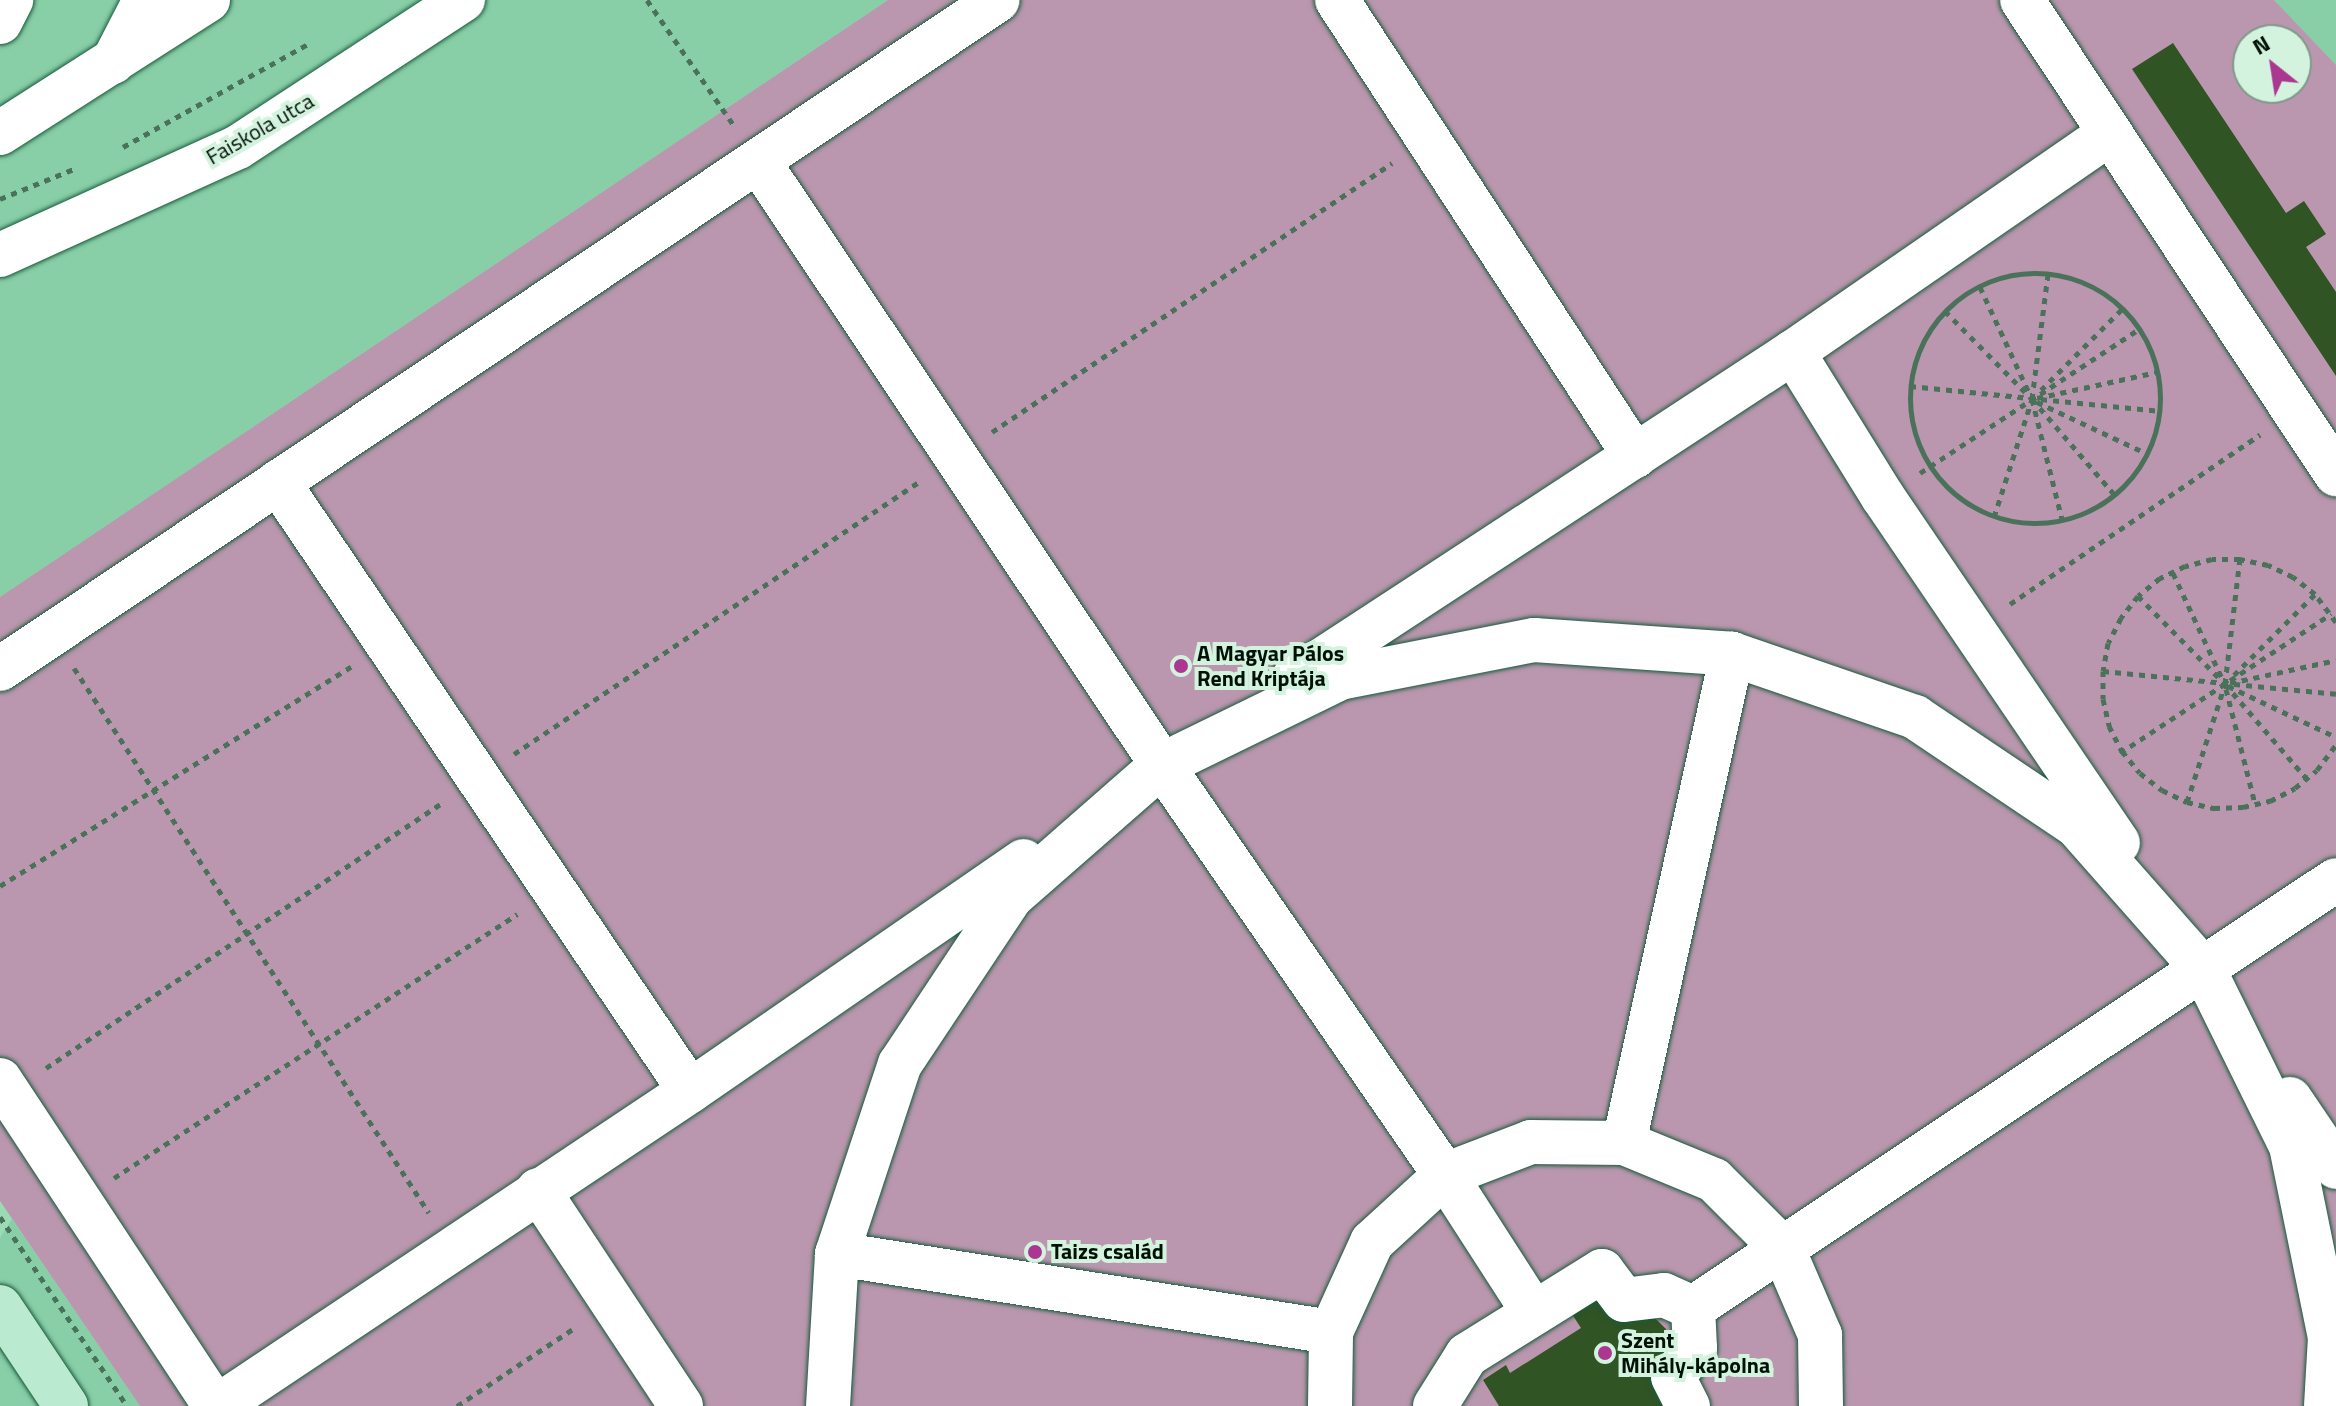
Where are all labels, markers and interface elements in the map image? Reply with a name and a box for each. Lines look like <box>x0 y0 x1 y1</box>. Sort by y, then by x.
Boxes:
north arrow <box>2232 24 2312 104</box>
text: N <box>2246 26 2276 63</box>
street label: Faiskola utca <box>202 88 318 170</box>
place label: A Magyar Pálos Rend Kriptája <box>1197 640 1344 692</box>
marker: A Magyar Pálos Rend Kriptája <box>1172 657 1190 675</box>
place label: Taizs család <box>1051 1239 1164 1265</box>
marker: Taizs család <box>1026 1243 1044 1261</box>
place label: Szent Mihály-kápolna <box>1621 1327 1770 1378</box>
marker: Szent Mihály-kápolna <box>1596 1344 1614 1362</box>

